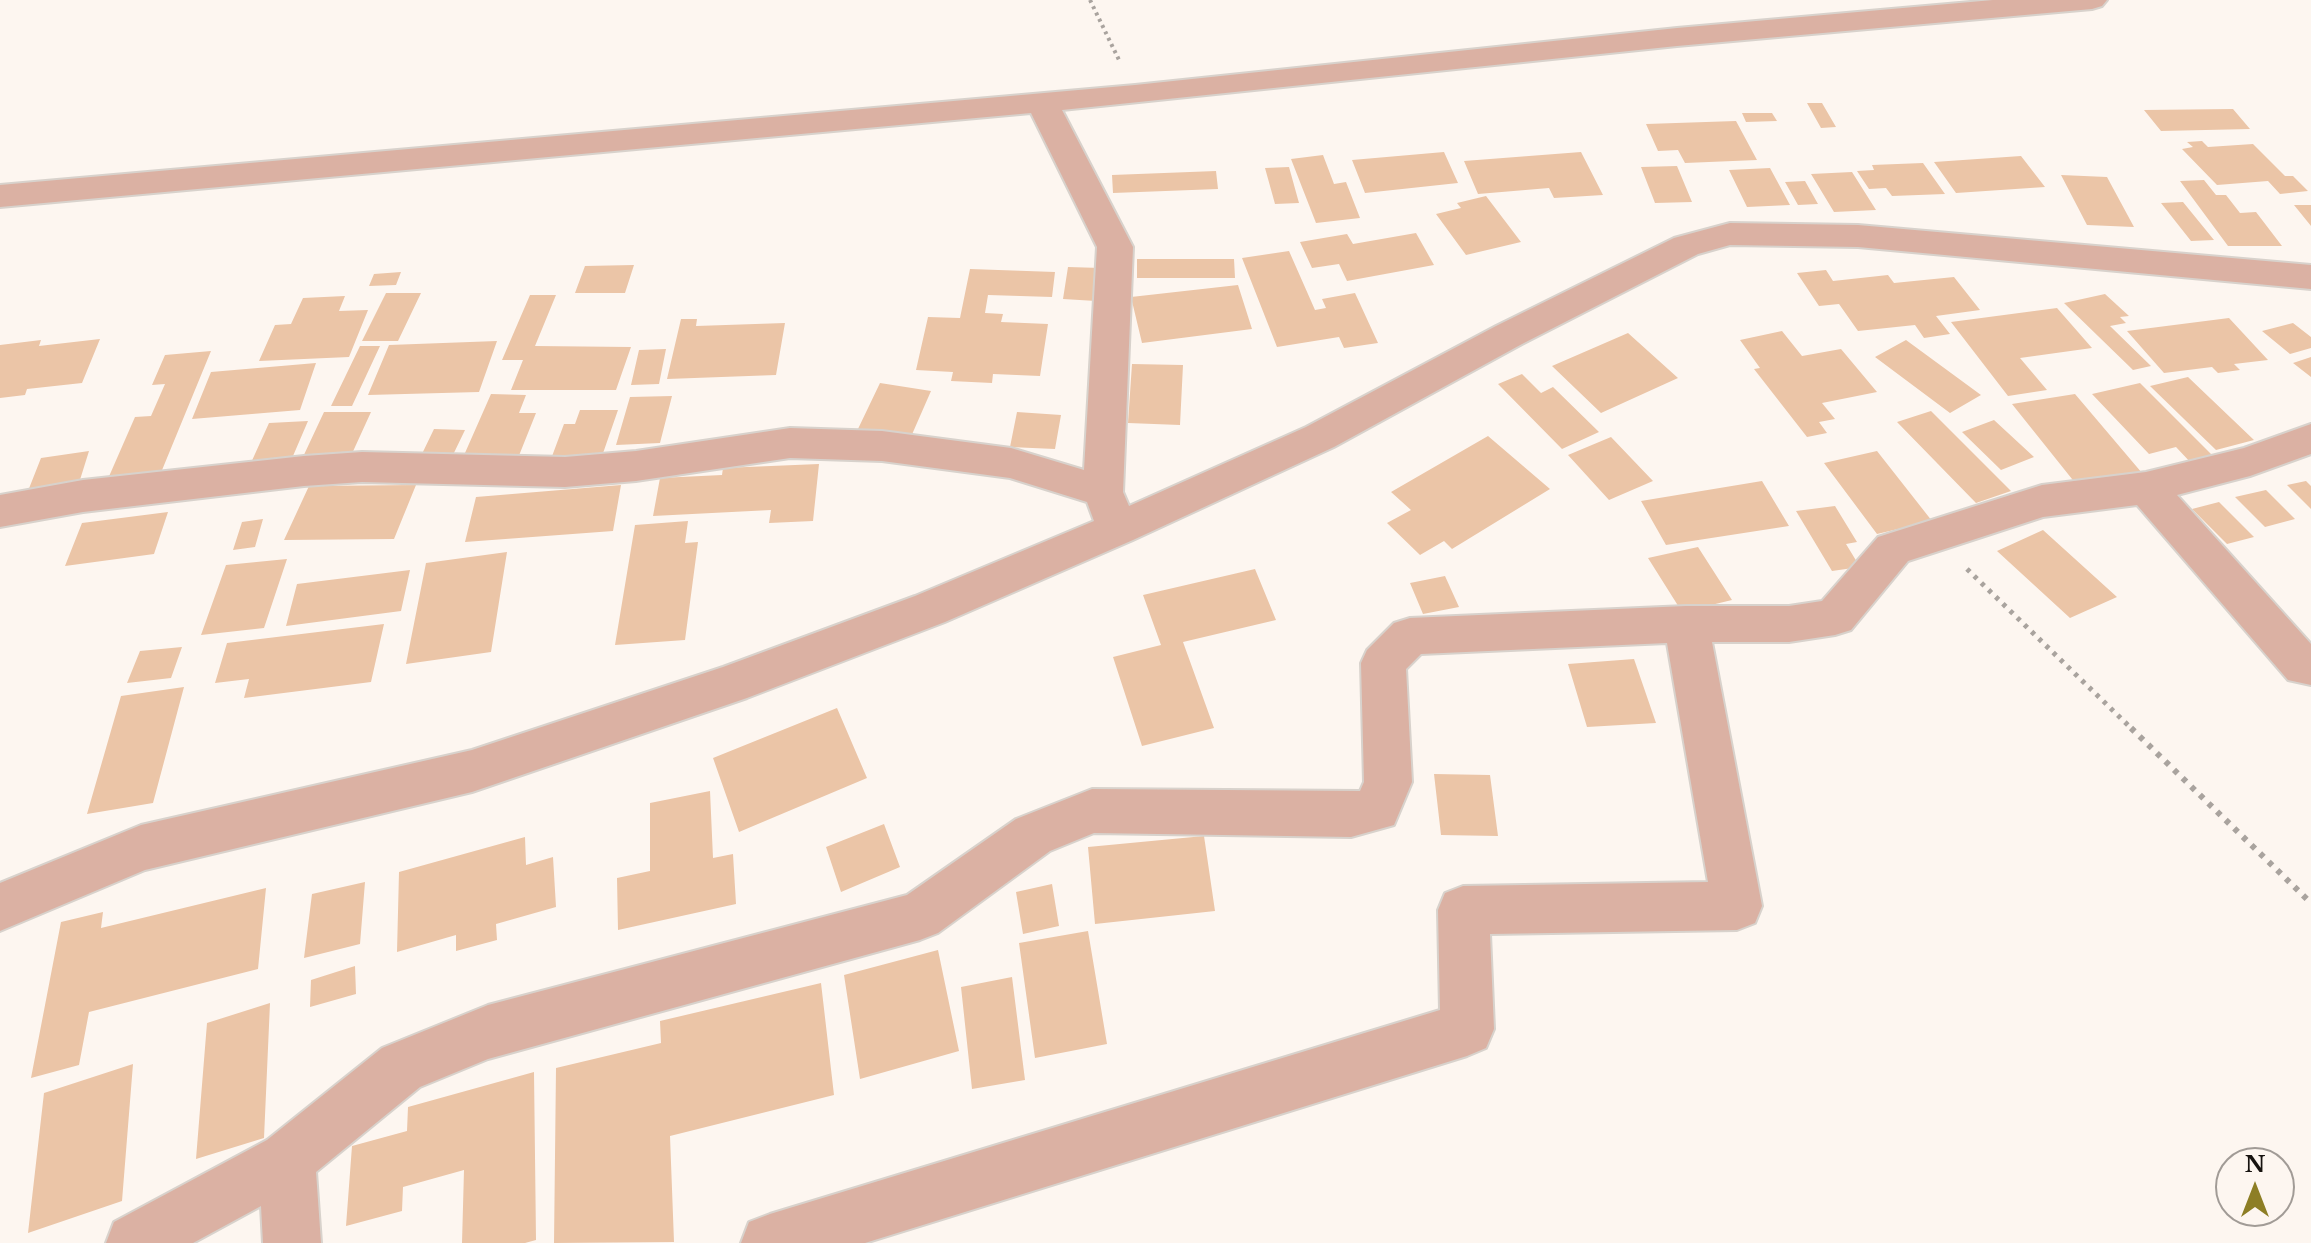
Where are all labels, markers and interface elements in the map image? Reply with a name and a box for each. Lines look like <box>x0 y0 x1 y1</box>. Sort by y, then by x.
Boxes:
north arrow <box>2215 1147 2295 1227</box>
text: N <box>2245 1151 2265 1178</box>

